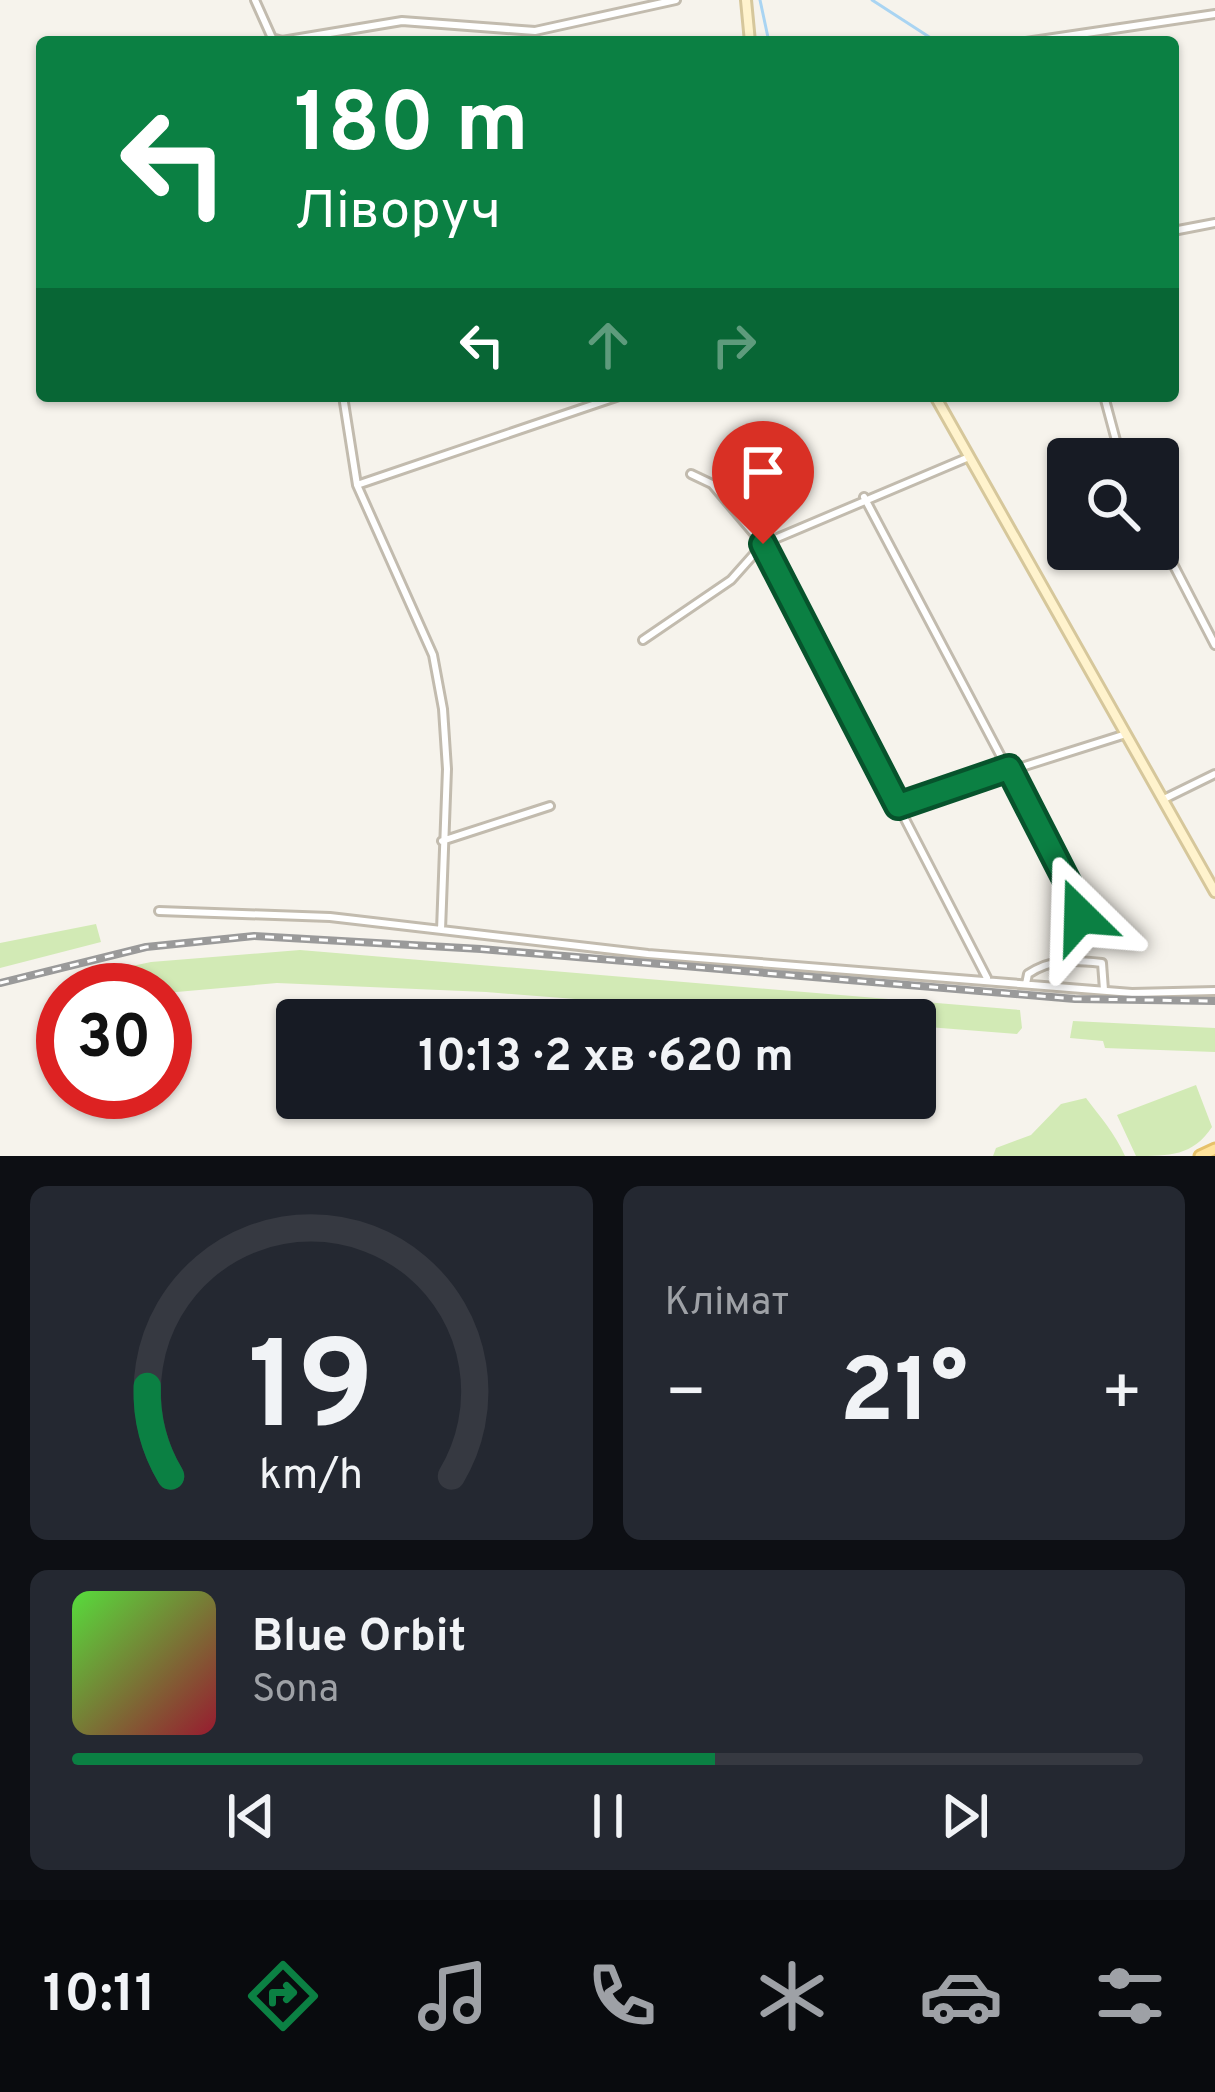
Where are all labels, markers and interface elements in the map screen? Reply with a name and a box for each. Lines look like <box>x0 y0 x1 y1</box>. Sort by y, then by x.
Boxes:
text: 180 m <box>294 75 529 181</box>
icon: left <box>96 84 252 240</box>
text: Ліворуч <box>294 179 501 248</box>
icon: left <box>449 312 515 378</box>
icon: ahead <box>575 312 641 378</box>
icon: right <box>701 312 767 378</box>
pin <box>712 421 814 544</box>
map controls <box>1047 438 1179 570</box>
button: search <box>1047 438 1179 570</box>
icon: arrive <box>730 439 796 505</box>
position arrow <box>1017 853 1143 979</box>
speed limit sign: 30 <box>36 963 192 1119</box>
text: 10:13 · 2 хв · 620 m <box>418 1030 794 1087</box>
text: Клімат <box>665 1280 789 1329</box>
text: 19 <box>248 1315 375 1473</box>
text: 21° <box>840 1340 968 1453</box>
text: − <box>665 1355 707 1438</box>
text: + <box>1100 1355 1143 1438</box>
text: km/h <box>259 1450 363 1504</box>
text: Blue Orbit <box>252 1610 466 1667</box>
text: Sona <box>252 1667 339 1716</box>
icon: previous <box>218 1783 284 1849</box>
icon: pause <box>575 1783 641 1849</box>
icon: next <box>932 1783 998 1849</box>
icon: directions <box>241 1954 325 2038</box>
icon: music <box>411 1954 495 2038</box>
icon: phone <box>580 1954 664 2038</box>
icon: climate <box>750 1954 834 2038</box>
icon: car <box>919 1954 1003 2038</box>
icon: filters <box>1088 1954 1172 2038</box>
text: 10:11 <box>43 1962 156 2031</box>

